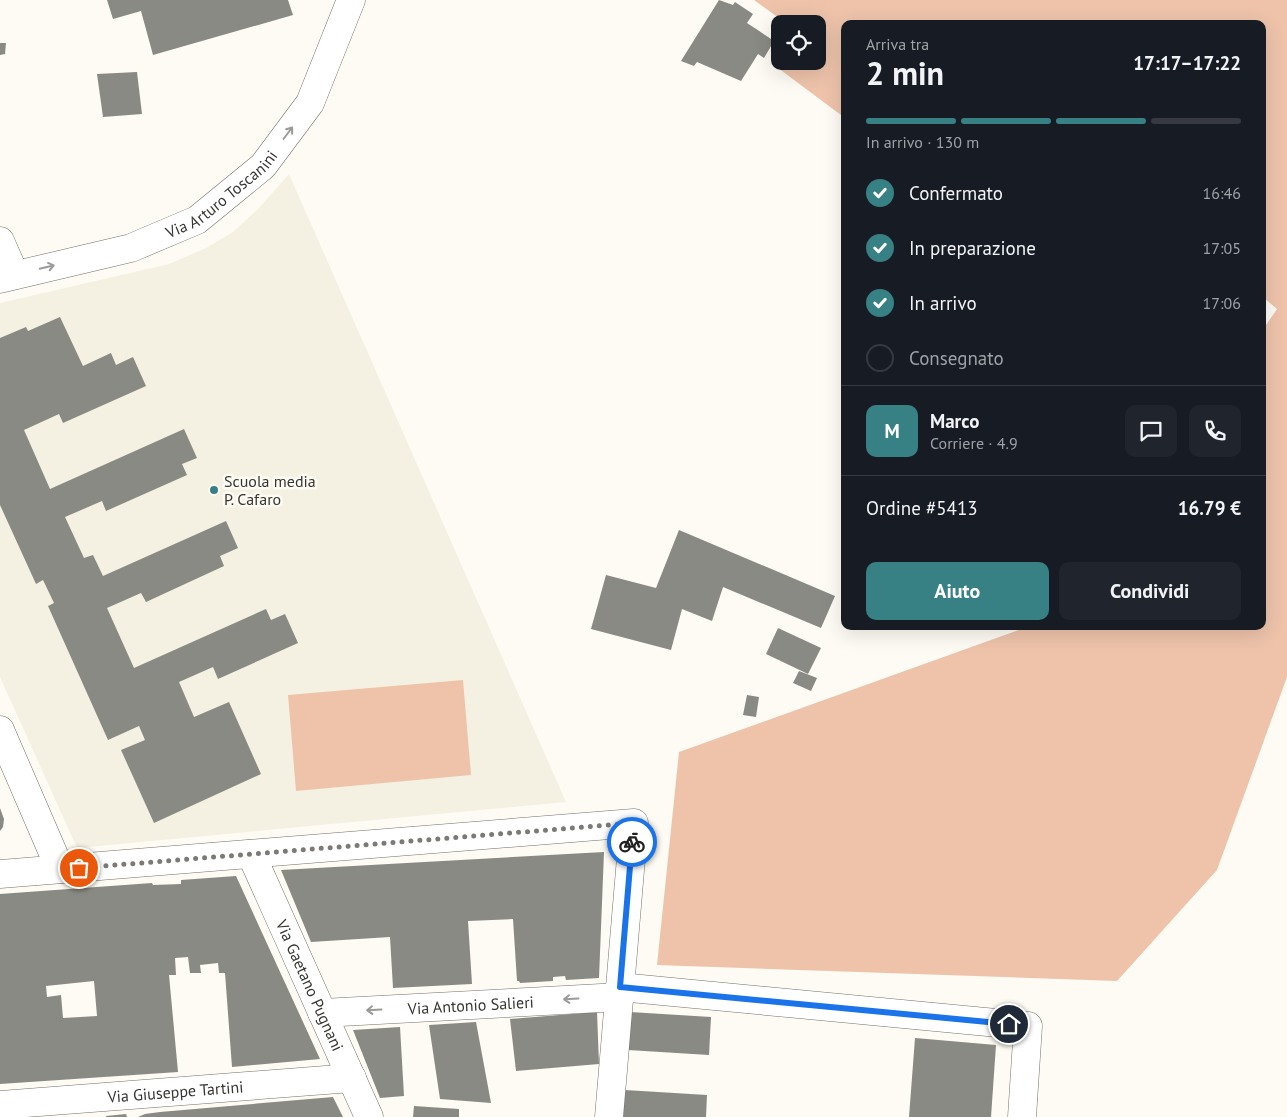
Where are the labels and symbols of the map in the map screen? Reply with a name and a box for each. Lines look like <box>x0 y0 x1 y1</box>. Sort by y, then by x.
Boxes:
one-way arrow <box>283 127 294 140</box>
street label: Via Arturo Toscanini <box>162 146 281 243</box>
one-way arrow <box>39 262 55 272</box>
place label: Scuola media P. Cafaro <box>224 471 316 509</box>
marker: Scuola media P. Cafaro <box>208 484 220 496</box>
courier <box>607 817 657 867</box>
pin <box>58 847 100 889</box>
street label: Via Gaetano Pugnani <box>271 916 348 1054</box>
street label: Via Antonio Salieri <box>406 992 534 1018</box>
one-way arrow <box>563 995 579 1004</box>
pin <box>988 1003 1030 1045</box>
one-way arrow <box>366 1006 382 1015</box>
street label: Via Giuseppe Tartini <box>106 1076 244 1107</box>

